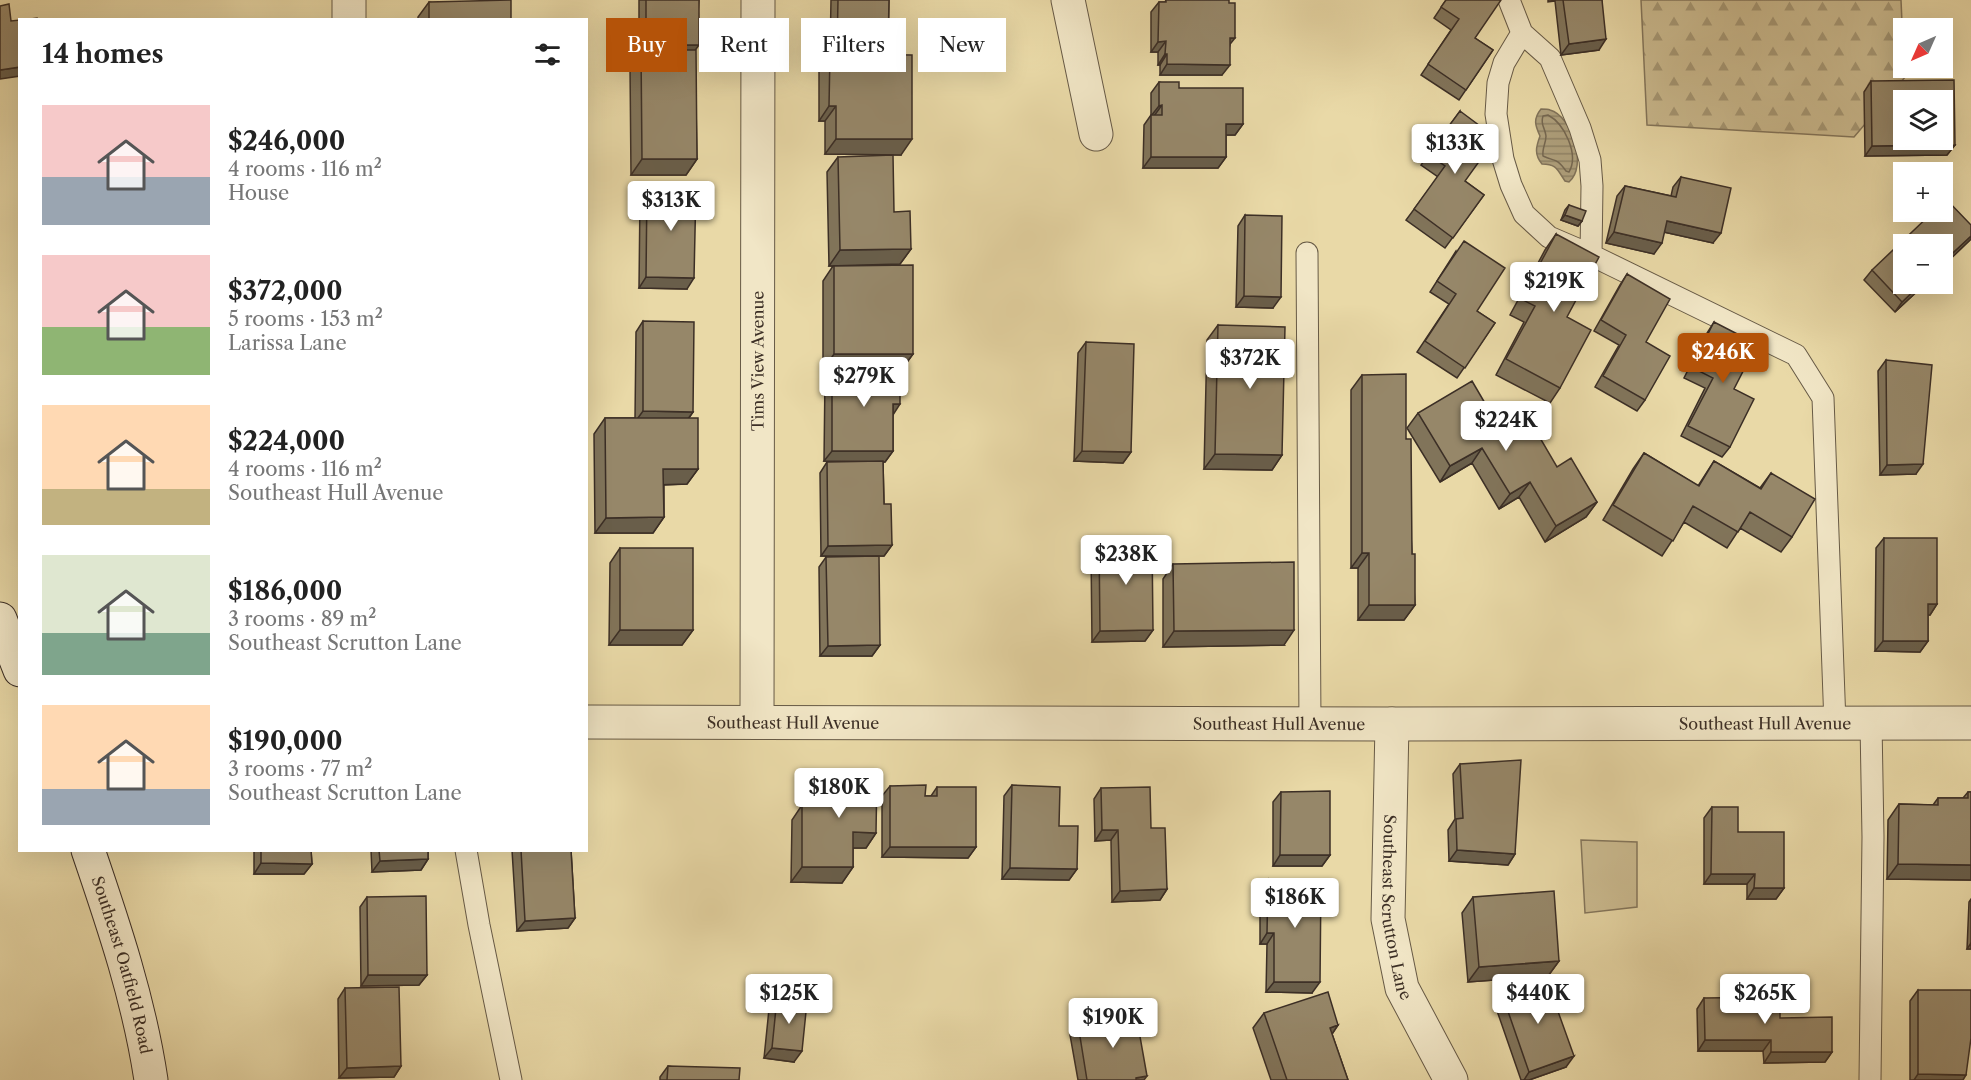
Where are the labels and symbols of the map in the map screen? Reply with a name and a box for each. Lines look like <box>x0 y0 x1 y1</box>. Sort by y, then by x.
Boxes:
north arrow <box>1893 18 1953 78</box>
pin: $133K <box>1413 124 1497 175</box>
pin: $313K <box>629 181 713 232</box>
pin: $219K <box>1512 262 1596 313</box>
street label: Tims View Avenue <box>747 291 768 431</box>
pin: $246K <box>1681 333 1765 384</box>
pin: $372K <box>1208 339 1292 390</box>
pin: $279K <box>822 357 906 408</box>
pin: $224K <box>1464 401 1548 452</box>
pin: $238K <box>1084 535 1168 586</box>
street label: Southeast Hull Avenue <box>707 712 879 733</box>
street label: Southeast Hull Avenue <box>1679 713 1851 734</box>
street label: Southeast Hull Avenue <box>1193 714 1365 734</box>
pin: $180K <box>797 768 881 819</box>
street label: Southeast Scrutton Lane <box>1378 814 1417 1003</box>
street label: Southeast Oatfield Road <box>88 873 156 1056</box>
pin: $186K <box>1253 878 1337 929</box>
pin: $125K <box>747 974 831 1025</box>
pin: $440K <box>1496 974 1580 1025</box>
pin: $265K <box>1723 974 1807 1025</box>
pin: $190K <box>1071 998 1155 1049</box>

